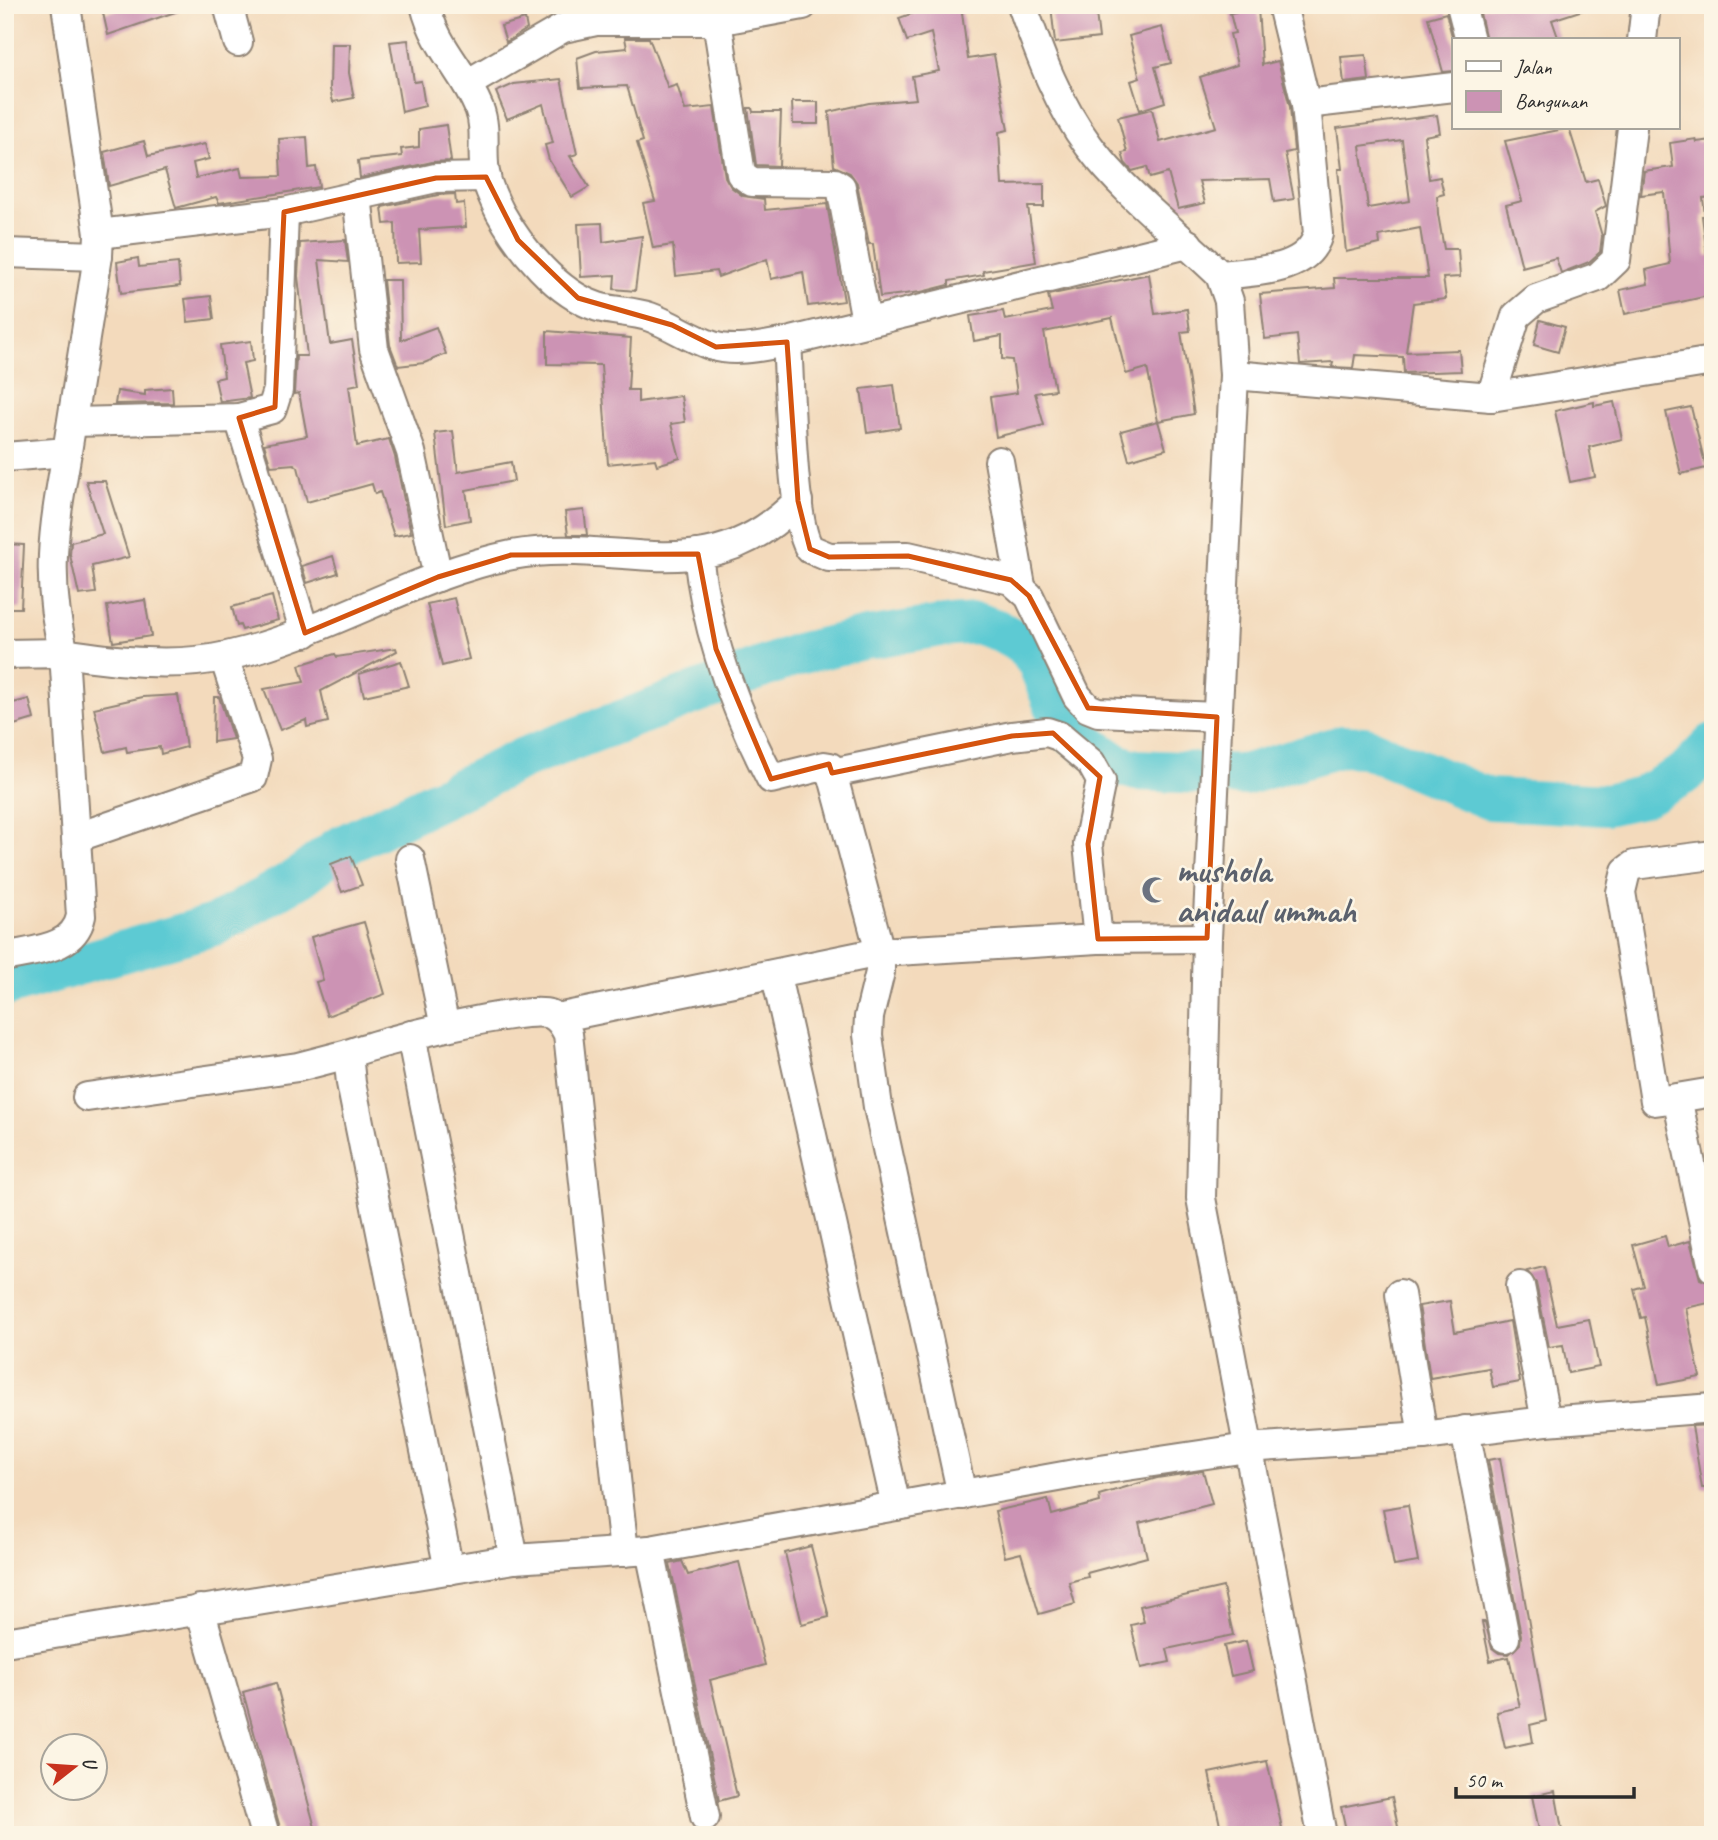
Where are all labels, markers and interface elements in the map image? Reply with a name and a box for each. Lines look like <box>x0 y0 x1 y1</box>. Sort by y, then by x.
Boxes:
legend <box>1452 38 1680 130</box>
text: Jalan <box>1514 54 1552 80</box>
text: Bangunan <box>1515 88 1588 114</box>
place label: mushola anidaul ummah <box>1176 848 1357 933</box>
mosque icon: mushola anidaul ummah <box>1140 875 1170 905</box>
north arrow <box>38 1731 108 1801</box>
text: U <box>76 1754 103 1774</box>
scale bar <box>1456 1756 1634 1800</box>
text: 50 m <box>1466 1767 1504 1793</box>

